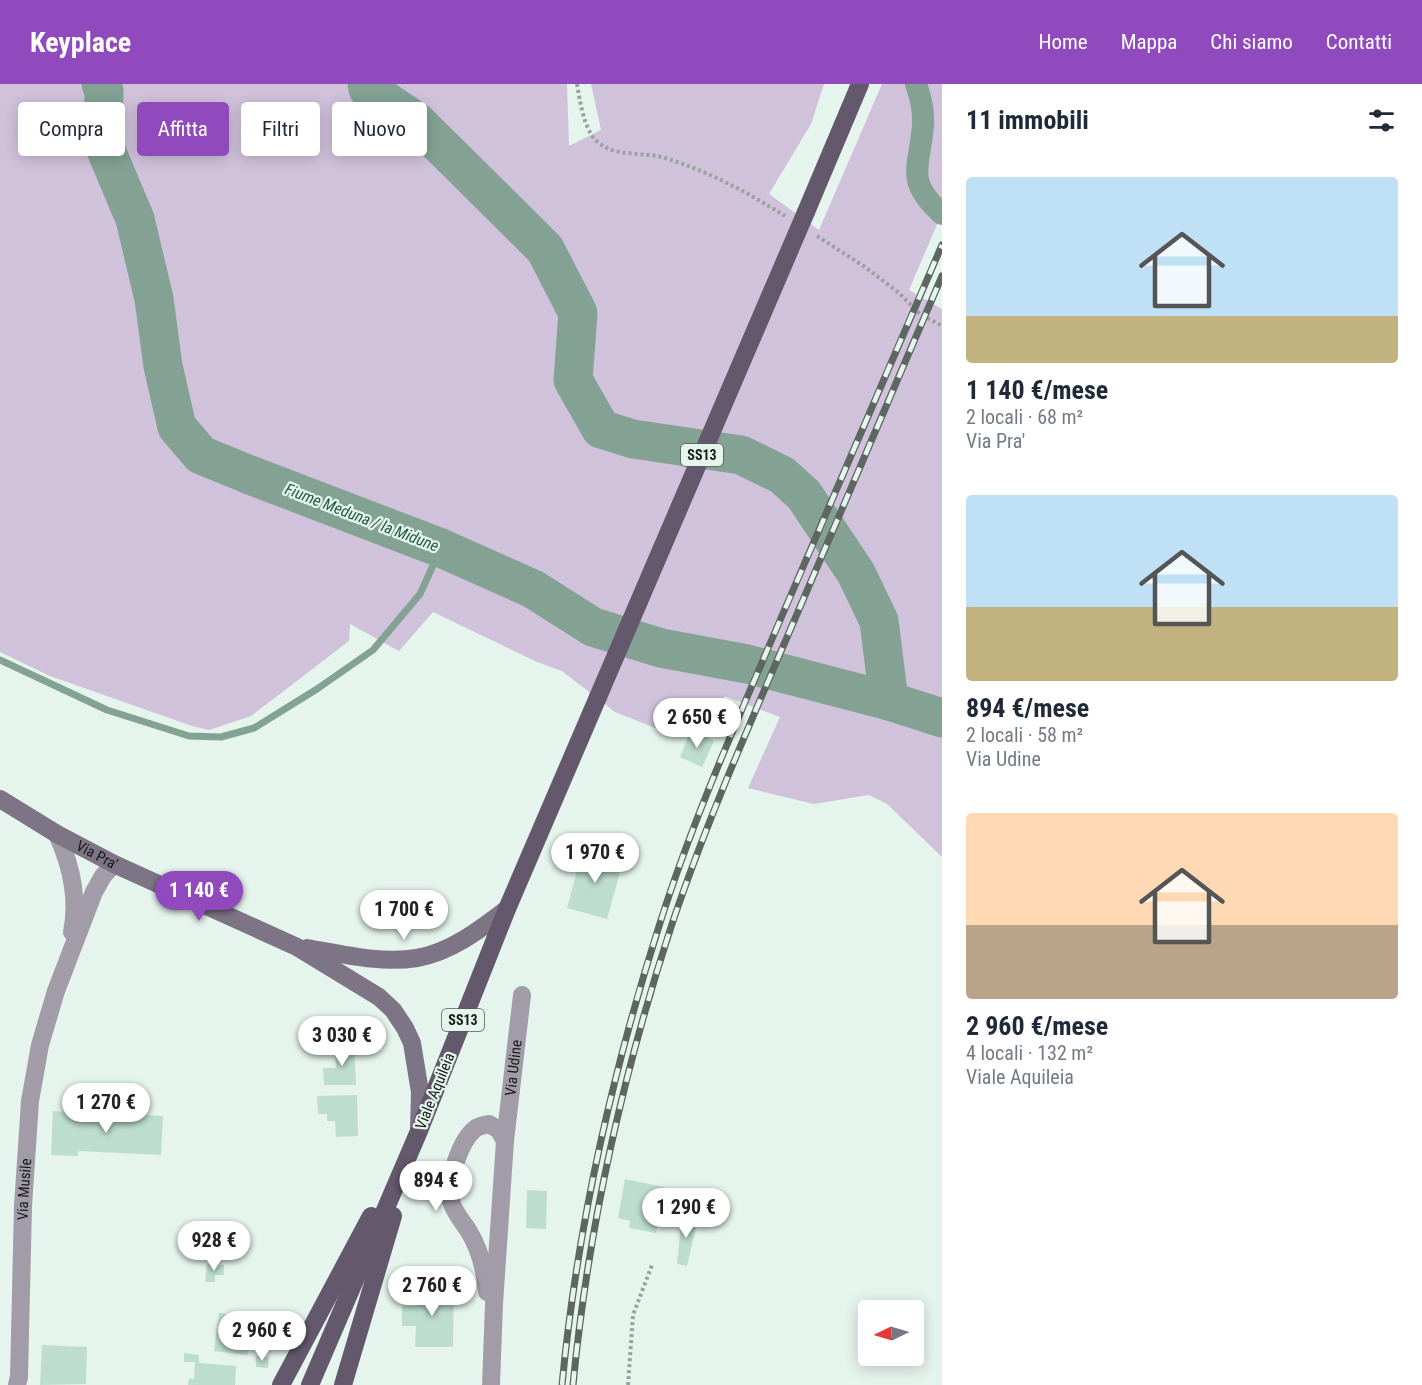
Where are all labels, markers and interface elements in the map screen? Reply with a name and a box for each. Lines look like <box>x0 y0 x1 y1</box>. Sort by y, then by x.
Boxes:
text: Keyplace <box>30 26 131 59</box>
text: Home <box>1038 30 1088 54</box>
text: Mappa <box>1121 30 1177 54</box>
text: Chi siamo <box>1210 30 1293 54</box>
text: Contatti <box>1326 30 1392 54</box>
chip: Compra <box>18 102 125 156</box>
chip: Affitta <box>137 102 229 156</box>
chip: Filtri <box>241 102 320 156</box>
chip: Nuovo <box>332 102 427 156</box>
icon: filters <box>1365 104 1398 137</box>
text: 11 immobili <box>966 105 1089 135</box>
icon: home <box>1128 216 1236 324</box>
text: 1 140 €/mese <box>966 375 1108 405</box>
text: 2 locali · 68 m² <box>966 405 1083 429</box>
text: Via Pra' <box>966 429 1025 453</box>
road number: SS13 <box>681 444 723 466</box>
water label: Fiume Meduna / la Midune <box>282 479 441 556</box>
icon: home <box>1128 534 1236 642</box>
text: 894 €/mese <box>966 693 1089 723</box>
pin: 2 650 € <box>642 698 752 749</box>
text: 2 650 € <box>667 705 727 729</box>
text: 2 locali · 58 m² <box>966 723 1083 747</box>
text: Via Udine <box>966 747 1041 771</box>
pin: 1 970 € <box>540 833 650 884</box>
street label: Via Pra' <box>73 837 120 873</box>
text: 1 970 € <box>565 840 625 864</box>
icon: home <box>1128 852 1236 960</box>
pin: 1 140 € <box>144 871 254 922</box>
text: 1 140 € <box>169 878 229 902</box>
pin: 1 700 € <box>349 890 459 941</box>
text: 1 700 € <box>374 897 434 921</box>
road number: SS13 <box>442 1009 484 1031</box>
text: 2 960 €/mese <box>966 1011 1108 1041</box>
pin: 3 030 € <box>287 1016 397 1067</box>
text: 3 030 € <box>312 1023 372 1047</box>
street label: Via Udine <box>501 1039 526 1097</box>
text: 4 locali · 132 m² <box>966 1041 1093 1065</box>
street label: Viale Aquileia <box>412 1050 458 1132</box>
text: Viale Aquileia <box>966 1065 1074 1089</box>
pin: 1 270 € <box>51 1083 161 1134</box>
text: 1 270 € <box>76 1090 136 1114</box>
street label: Via Musile <box>14 1158 35 1220</box>
pin: 894 € <box>394 1161 478 1212</box>
text: 894 € <box>413 1168 459 1192</box>
pin: 1 290 € <box>631 1188 741 1239</box>
text: 1 290 € <box>656 1195 716 1219</box>
pin: 928 € <box>172 1221 256 1272</box>
text: 928 € <box>191 1228 237 1252</box>
pin: 2 760 € <box>377 1266 487 1317</box>
text: 2 760 € <box>402 1273 462 1297</box>
north arrow <box>858 1300 924 1366</box>
map controls <box>858 1300 924 1366</box>
pin: 2 960 € <box>207 1311 317 1362</box>
text: 2 960 € <box>232 1318 292 1342</box>

